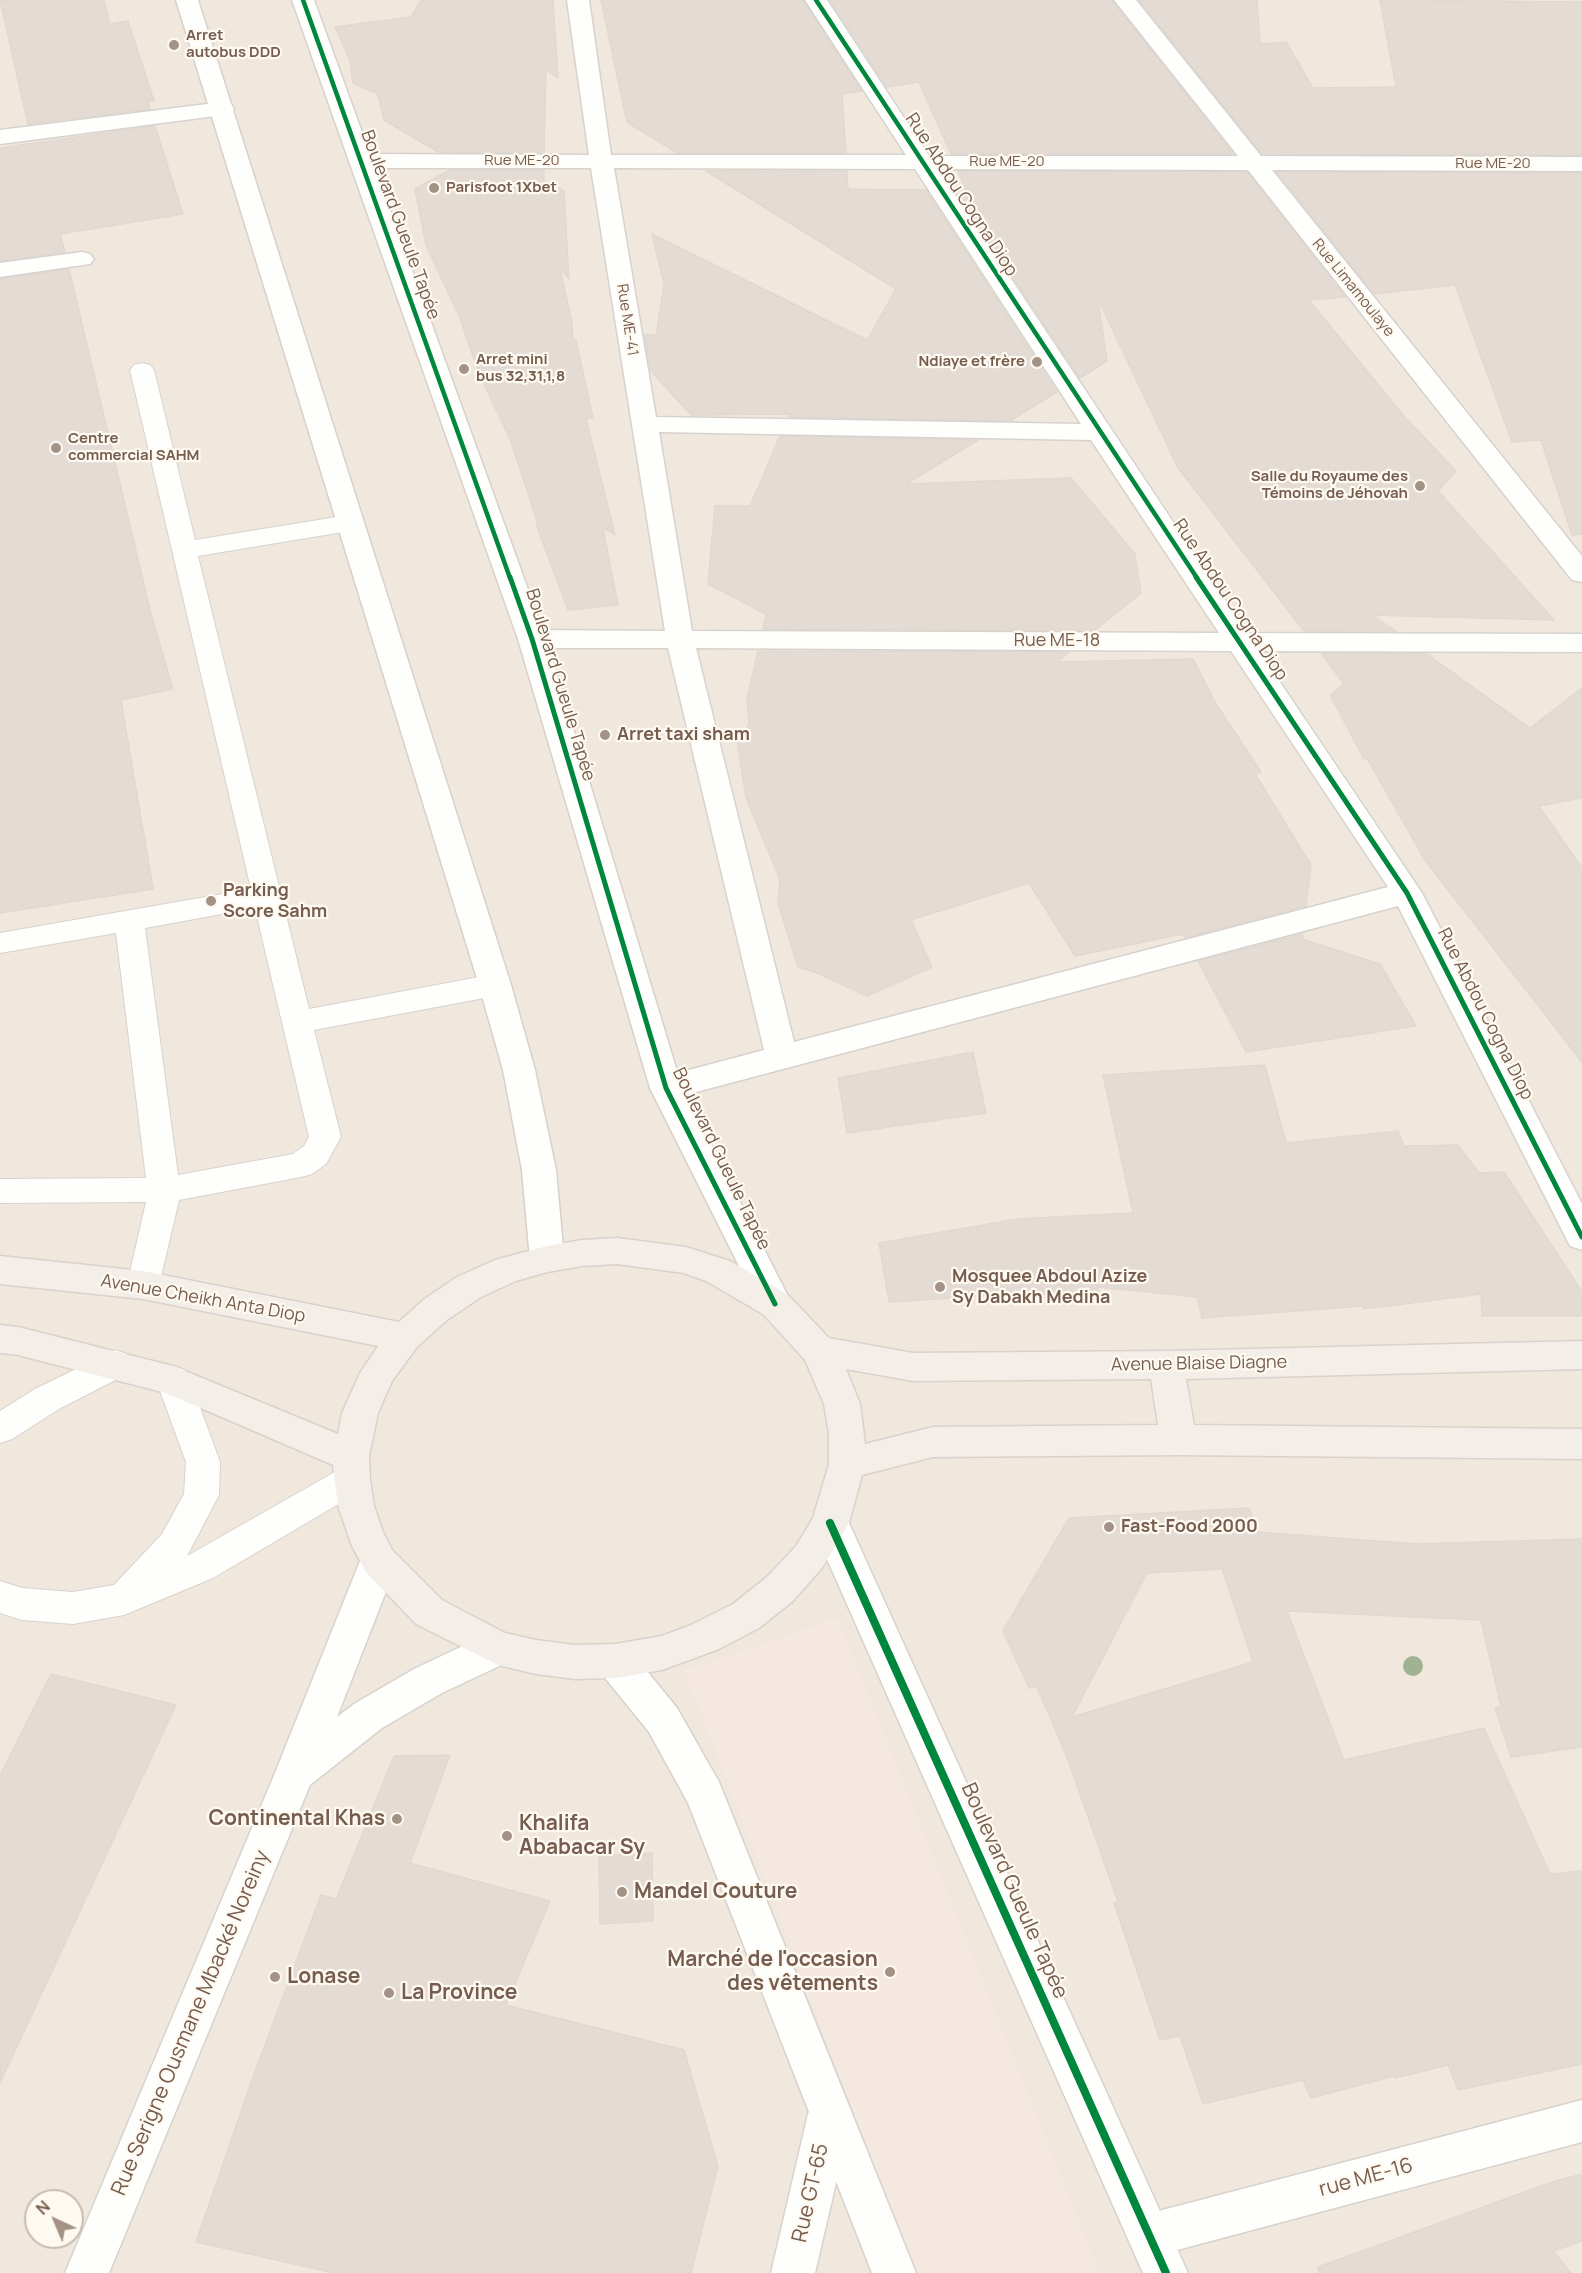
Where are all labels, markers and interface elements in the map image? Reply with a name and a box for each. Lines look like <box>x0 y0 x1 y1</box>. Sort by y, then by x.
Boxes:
place label: Arret autobus DDD <box>186 27 281 62</box>
marker: Arret autobus DDD <box>167 38 181 52</box>
street label: Rue Abdou Cogna Diop <box>900 109 1022 281</box>
street label: Boulevard Gueule Tapée <box>356 127 444 323</box>
street label: Rue ME-20 <box>484 152 560 170</box>
street label: Rue ME-20 <box>969 153 1045 171</box>
street label: Rue ME-20 <box>1455 155 1531 173</box>
place label: Parisfoot 1Xbet <box>446 179 557 197</box>
marker: Parisfoot 1Xbet <box>427 181 441 195</box>
street label: Rue Limamoulaye <box>1308 235 1398 341</box>
street label: Rue ME-41 <box>612 283 642 357</box>
place label: Arret mini bus 32,31,1,8 <box>476 351 565 386</box>
place label: Ndiaye et frère <box>918 353 1025 371</box>
marker: Ndiaye et frère <box>1030 355 1044 369</box>
marker: Arret mini bus 32,31,1,8 <box>457 362 471 376</box>
place label: Centre commercial SAHM <box>68 430 199 465</box>
marker: Centre commercial SAHM <box>49 441 63 455</box>
place label: Salle du Royaume des Témoins de Jéhovah <box>1251 468 1408 503</box>
marker: Salle du Royaume des Témoins de Jéhovah <box>1413 479 1427 493</box>
street label: Rue Abdou Cogna Diop <box>1168 515 1292 685</box>
street label: Boulevard Gueule Tapée <box>520 586 600 784</box>
street label: Rue ME-18 <box>1014 630 1100 652</box>
place label: Arret taxi sham <box>617 724 750 746</box>
marker: Arret taxi sham <box>598 728 612 742</box>
place label: Parking Score Sahm <box>223 880 327 922</box>
marker: Parking Score Sahm <box>204 894 218 908</box>
street label: Rue Abdou Cogna Diop <box>1432 924 1538 1104</box>
street label: Boulevard Gueule Tapée <box>667 1064 775 1254</box>
place label: Mosquee Abdoul Azize Sy Dabakh Medina <box>952 1266 1147 1308</box>
street label: Avenue Cheikh Anta Diop <box>99 1270 307 1328</box>
marker: Mosquee Abdoul Azize Sy Dabakh Medina <box>933 1280 947 1294</box>
street label: Avenue Blaise Diagne <box>1111 1352 1287 1376</box>
place label: Fast-Food 2000 <box>1121 1516 1258 1538</box>
marker: Fast-Food 2000 <box>1102 1520 1116 1534</box>
street label: Boulevard Gueule Tapée <box>955 1779 1073 2003</box>
place label: Continental Khas <box>209 1806 385 1832</box>
place label: Khalifa Ababacar Sy <box>519 1811 645 1861</box>
marker: Continental Khas <box>390 1812 404 1826</box>
marker: Khalifa Ababacar Sy <box>500 1829 514 1843</box>
street label: Rue Serigne Ousmane Mbacké Noreiny <box>107 1847 275 2199</box>
place label: Mandel Couture <box>634 1879 797 1905</box>
marker: Mandel Couture <box>615 1885 629 1899</box>
place label: Marché de l'occasion des vêtements <box>667 1947 878 1997</box>
place label: Lonase <box>287 1964 360 1990</box>
marker: Marché de l'occasion des vêtements <box>883 1965 897 1979</box>
marker: Lonase <box>268 1970 282 1984</box>
place label: La Province <box>401 1980 518 2006</box>
marker: La Province <box>382 1986 396 2000</box>
street label: Rue GT-65 <box>787 2141 835 2245</box>
street label: rue ME-16 <box>1316 2153 1416 2203</box>
north arrow <box>24 2189 84 2249</box>
text: N <box>31 2196 55 2219</box>

